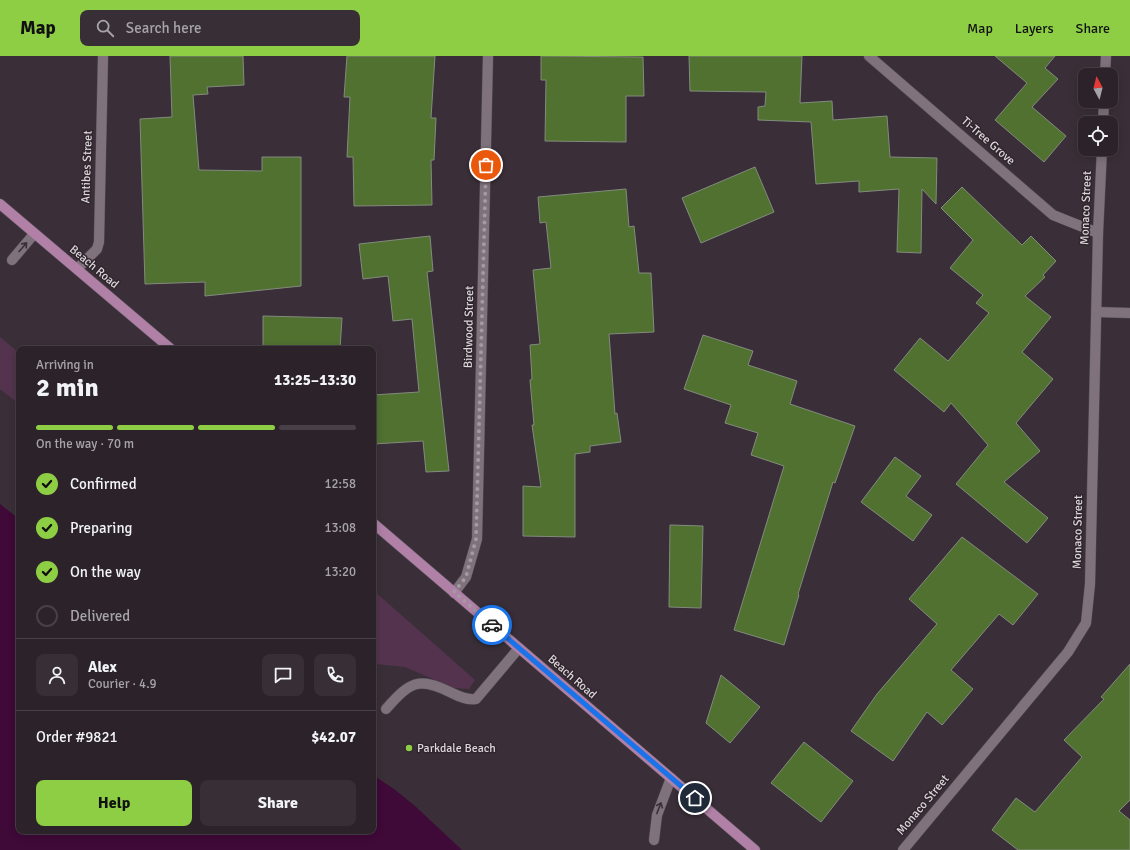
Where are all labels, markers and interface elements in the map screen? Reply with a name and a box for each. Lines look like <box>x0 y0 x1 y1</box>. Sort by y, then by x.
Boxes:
search box <box>80 10 360 46</box>
text: Map <box>20 16 56 40</box>
icon: search <box>94 17 116 39</box>
text: Search here <box>126 19 201 37</box>
text: Map <box>967 20 993 37</box>
text: Layers <box>1015 20 1054 37</box>
text: Share <box>1076 20 1110 37</box>
north arrow <box>1078 68 1118 108</box>
map controls <box>1078 68 1118 156</box>
street label: Ti-Tree Grove <box>958 114 1018 168</box>
button: locate <box>1078 116 1118 156</box>
street label: Antibes Street <box>78 130 96 204</box>
pin <box>469 148 503 182</box>
icon: bag <box>475 154 497 176</box>
street label: Monaco Street <box>1077 171 1095 245</box>
one-way arrow <box>19 242 28 252</box>
street label: Beach Road <box>66 242 122 292</box>
street label: Birdwood Street <box>461 286 477 368</box>
text: Arriving in <box>36 357 94 373</box>
text: 13:25–13:30 <box>274 371 356 389</box>
text: 2 min <box>36 372 99 404</box>
text: On the way · 70 m <box>36 436 134 452</box>
icon: check <box>36 473 58 495</box>
text: Confirmed <box>70 475 137 493</box>
text: 12:58 <box>324 476 356 492</box>
street label: Monaco Street <box>1070 495 1086 569</box>
icon: check <box>36 517 58 539</box>
text: Preparing <box>70 519 133 537</box>
text: 13:08 <box>324 520 356 536</box>
icon: check <box>36 561 58 583</box>
text: On the way <box>70 563 141 581</box>
text: 13:20 <box>324 564 356 580</box>
courier <box>472 605 512 645</box>
text: Delivered <box>70 607 130 625</box>
icon: car <box>481 614 503 636</box>
street label: Beach Road <box>545 652 599 702</box>
button: person <box>36 654 78 696</box>
button: chat <box>262 654 304 696</box>
button: phone <box>314 654 356 696</box>
text: Alex <box>88 658 117 676</box>
text: Courier · 4.9 <box>88 676 157 692</box>
text: Order #9821 <box>36 728 118 746</box>
text: $42.07 <box>311 728 356 746</box>
place label: Parkdale Beach <box>417 741 496 756</box>
marker: Parkdale Beach <box>404 743 414 753</box>
street label: Monaco Street <box>893 772 953 838</box>
button: Help <box>36 780 192 826</box>
button: Share <box>200 780 356 826</box>
pin <box>678 781 712 815</box>
icon: home <box>684 787 706 809</box>
one-way arrow <box>656 802 664 814</box>

